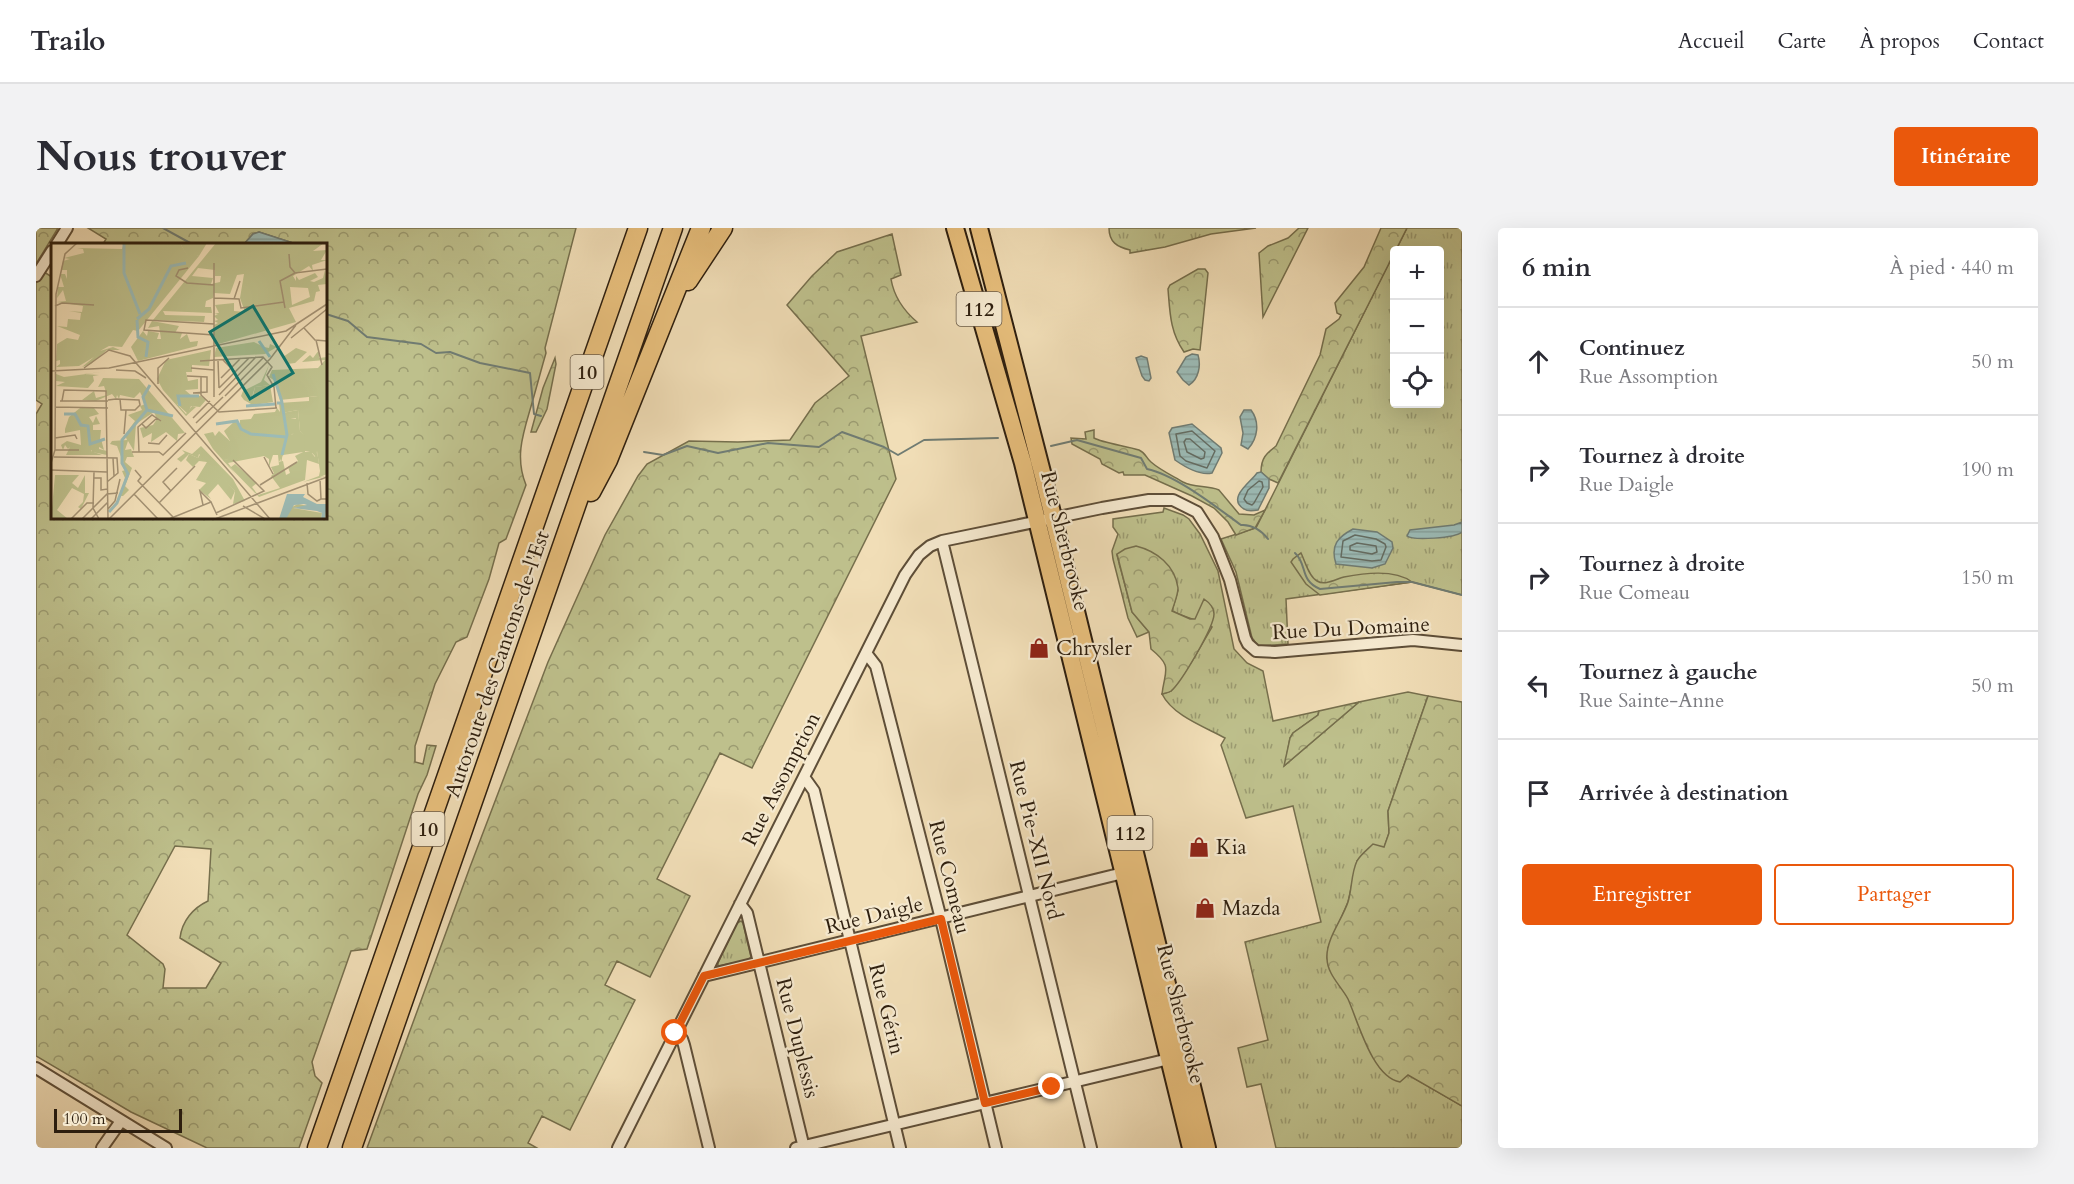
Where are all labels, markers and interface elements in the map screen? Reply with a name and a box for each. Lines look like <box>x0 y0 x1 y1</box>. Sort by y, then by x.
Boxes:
text: Trailo <box>30 22 105 60</box>
text: Accueil <box>1678 27 1744 56</box>
text: Carte <box>1777 27 1826 56</box>
text: À propos <box>1859 27 1940 56</box>
text: Contact <box>1973 27 2044 56</box>
button: Itinéraire <box>1894 127 2038 186</box>
text: Nous trouver <box>36 128 286 185</box>
inset map <box>51 243 327 519</box>
map controls <box>1390 246 1444 408</box>
button: + <box>1390 246 1444 300</box>
text: 6 min <box>1522 250 1591 285</box>
text: À pied · 440 m <box>1890 254 2014 281</box>
road number: 112 <box>956 292 1002 326</box>
button: − <box>1390 300 1444 354</box>
text: Continuez <box>1579 333 1685 363</box>
icon: ahead <box>1522 345 1555 378</box>
text: 50 m <box>1971 348 2014 375</box>
button: locate <box>1390 354 1444 408</box>
road number: 10 <box>570 355 604 389</box>
text: Rue Assomption <box>1579 363 1718 390</box>
text: Tournez à droite <box>1579 441 1745 471</box>
icon: right <box>1522 453 1555 486</box>
text: 190 m <box>1961 456 2014 483</box>
street label: Rue Sherbrooke <box>1033 468 1096 614</box>
text: Rue Daigle <box>1579 471 1674 498</box>
street label: Autoroute des Cantons-de-l'Est <box>438 527 557 801</box>
text: Tournez à droite <box>1579 549 1745 579</box>
icon: right <box>1522 561 1555 594</box>
text: 150 m <box>1961 564 2014 591</box>
text: Rue Comeau <box>1579 579 1690 606</box>
street label: Rue Du Domaine <box>1271 610 1431 647</box>
place label: Chrysler <box>1056 634 1132 663</box>
shop icon: Chrysler <box>1027 636 1051 660</box>
text: Tournez à gauche <box>1579 657 1758 687</box>
icon: left <box>1522 669 1555 702</box>
text: 50 m <box>1971 672 2014 699</box>
text: Rue Sainte-Anne <box>1579 687 1724 714</box>
street label: Rue Assomption <box>735 707 828 851</box>
street label: Rue Pie-XII Nord <box>1002 757 1069 923</box>
icon: arrive <box>1522 777 1555 810</box>
text: Arrivée à destination <box>1579 778 1789 808</box>
road number: 10 <box>412 812 444 846</box>
road number: 112 <box>1108 816 1152 850</box>
street label: Rue Comeau <box>921 817 978 937</box>
place label: Kia <box>1216 833 1247 862</box>
shop icon: Kia <box>1187 835 1211 859</box>
button: Enregistrer <box>1522 864 1762 925</box>
button: Partager <box>1774 864 2014 925</box>
street label: Rue Daigle <box>822 889 926 942</box>
place label: Mazda <box>1222 894 1281 923</box>
shop icon: Mazda <box>1193 896 1217 920</box>
street label: Rue Sherbrooke <box>1149 941 1212 1087</box>
street label: Rue Gérin <box>861 961 912 1058</box>
street label: Rue Duplessis <box>769 975 826 1101</box>
route start <box>661 1019 687 1045</box>
route end <box>1038 1073 1064 1099</box>
scale bar <box>54 1106 182 1134</box>
text: 100 m <box>63 1108 105 1130</box>

